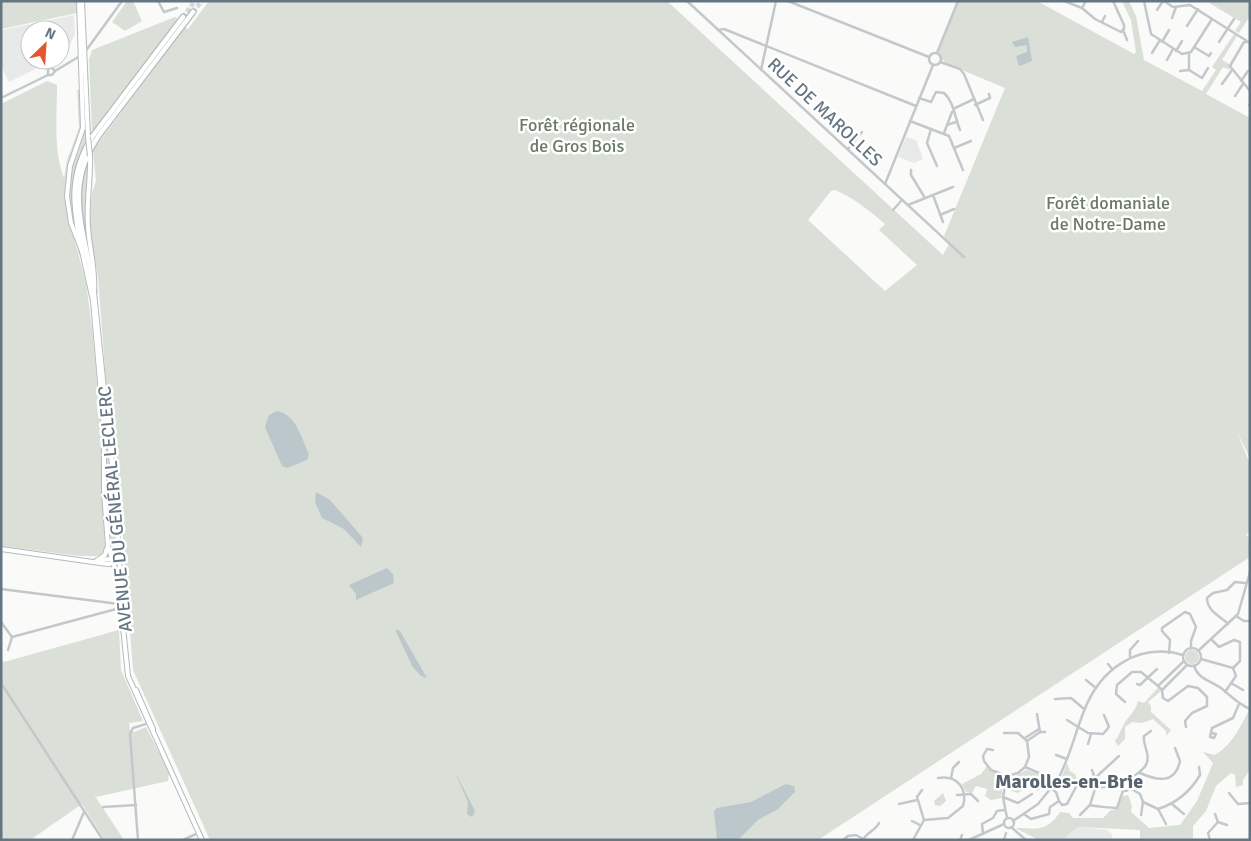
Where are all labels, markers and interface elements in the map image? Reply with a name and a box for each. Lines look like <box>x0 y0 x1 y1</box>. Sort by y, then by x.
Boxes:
north arrow <box>20 20 70 70</box>
text: N <box>42 24 58 43</box>
street label: RUE DE MAROLLES <box>763 53 887 171</box>
park label: Forêt régionale de Gros Bois <box>519 114 635 157</box>
park label: Forêt domaniale de Notre-Dame <box>1046 192 1170 235</box>
street label: AVENUE DU GÉNÉRAL LECLERC <box>93 385 137 633</box>
district label: Marolles-en-Brie <box>995 769 1143 794</box>

